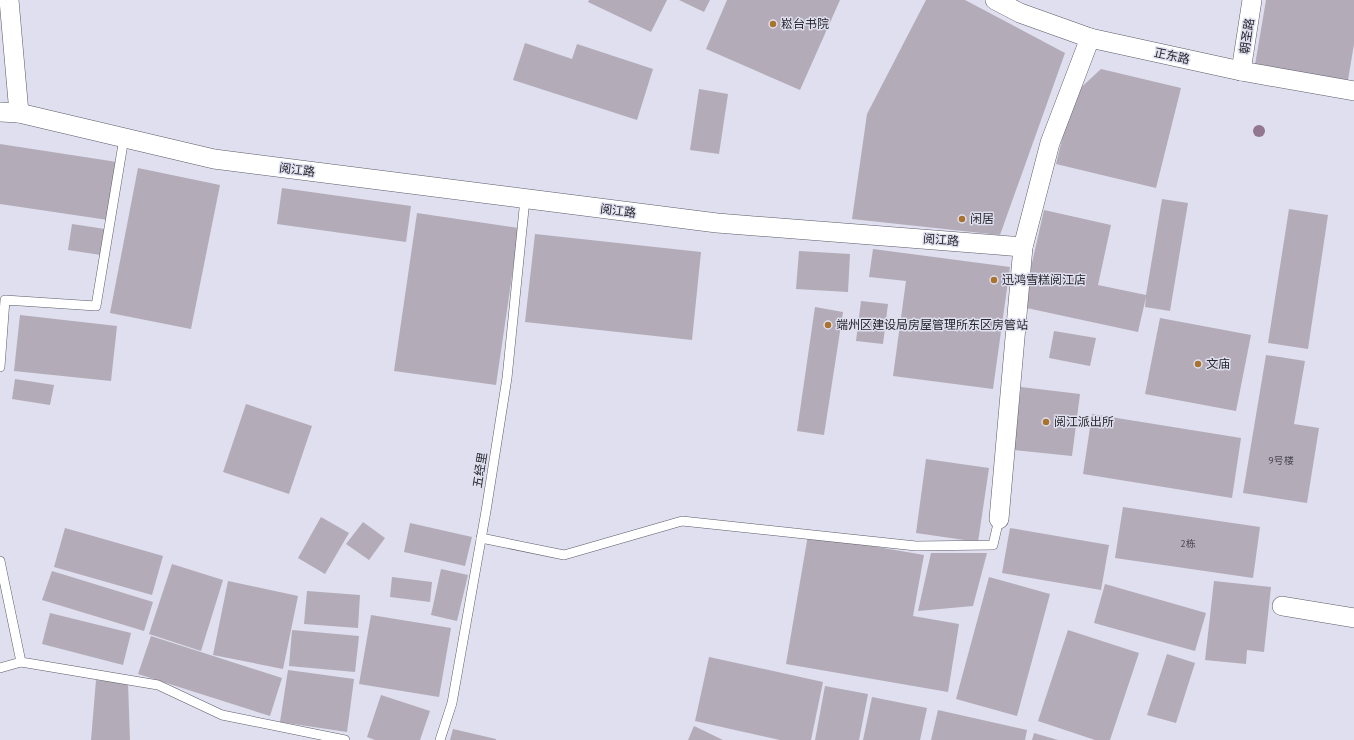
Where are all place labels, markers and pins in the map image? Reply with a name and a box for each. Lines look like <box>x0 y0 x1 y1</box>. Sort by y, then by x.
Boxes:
place label: 崧台书院 <box>781 16 829 31</box>
marker: 崧台书院 <box>768 19 778 29</box>
place label: 闲居 <box>970 211 994 226</box>
marker: 闲居 <box>957 214 967 224</box>
place label: 迅鸿雪糕阅江店 <box>1002 272 1086 287</box>
marker: 迅鸿雪糕阅江店 <box>989 275 999 285</box>
place label: 端州区建设局房屋管理所东区房管站 <box>836 317 1028 332</box>
marker: 端州区建设局房屋管理所东区房管站 <box>823 320 833 330</box>
place label: 文庙 <box>1206 356 1230 371</box>
marker: 文庙 <box>1193 359 1203 369</box>
place label: 阅江派出所 <box>1054 414 1114 429</box>
marker: 阅江派出所 <box>1041 417 1051 427</box>

